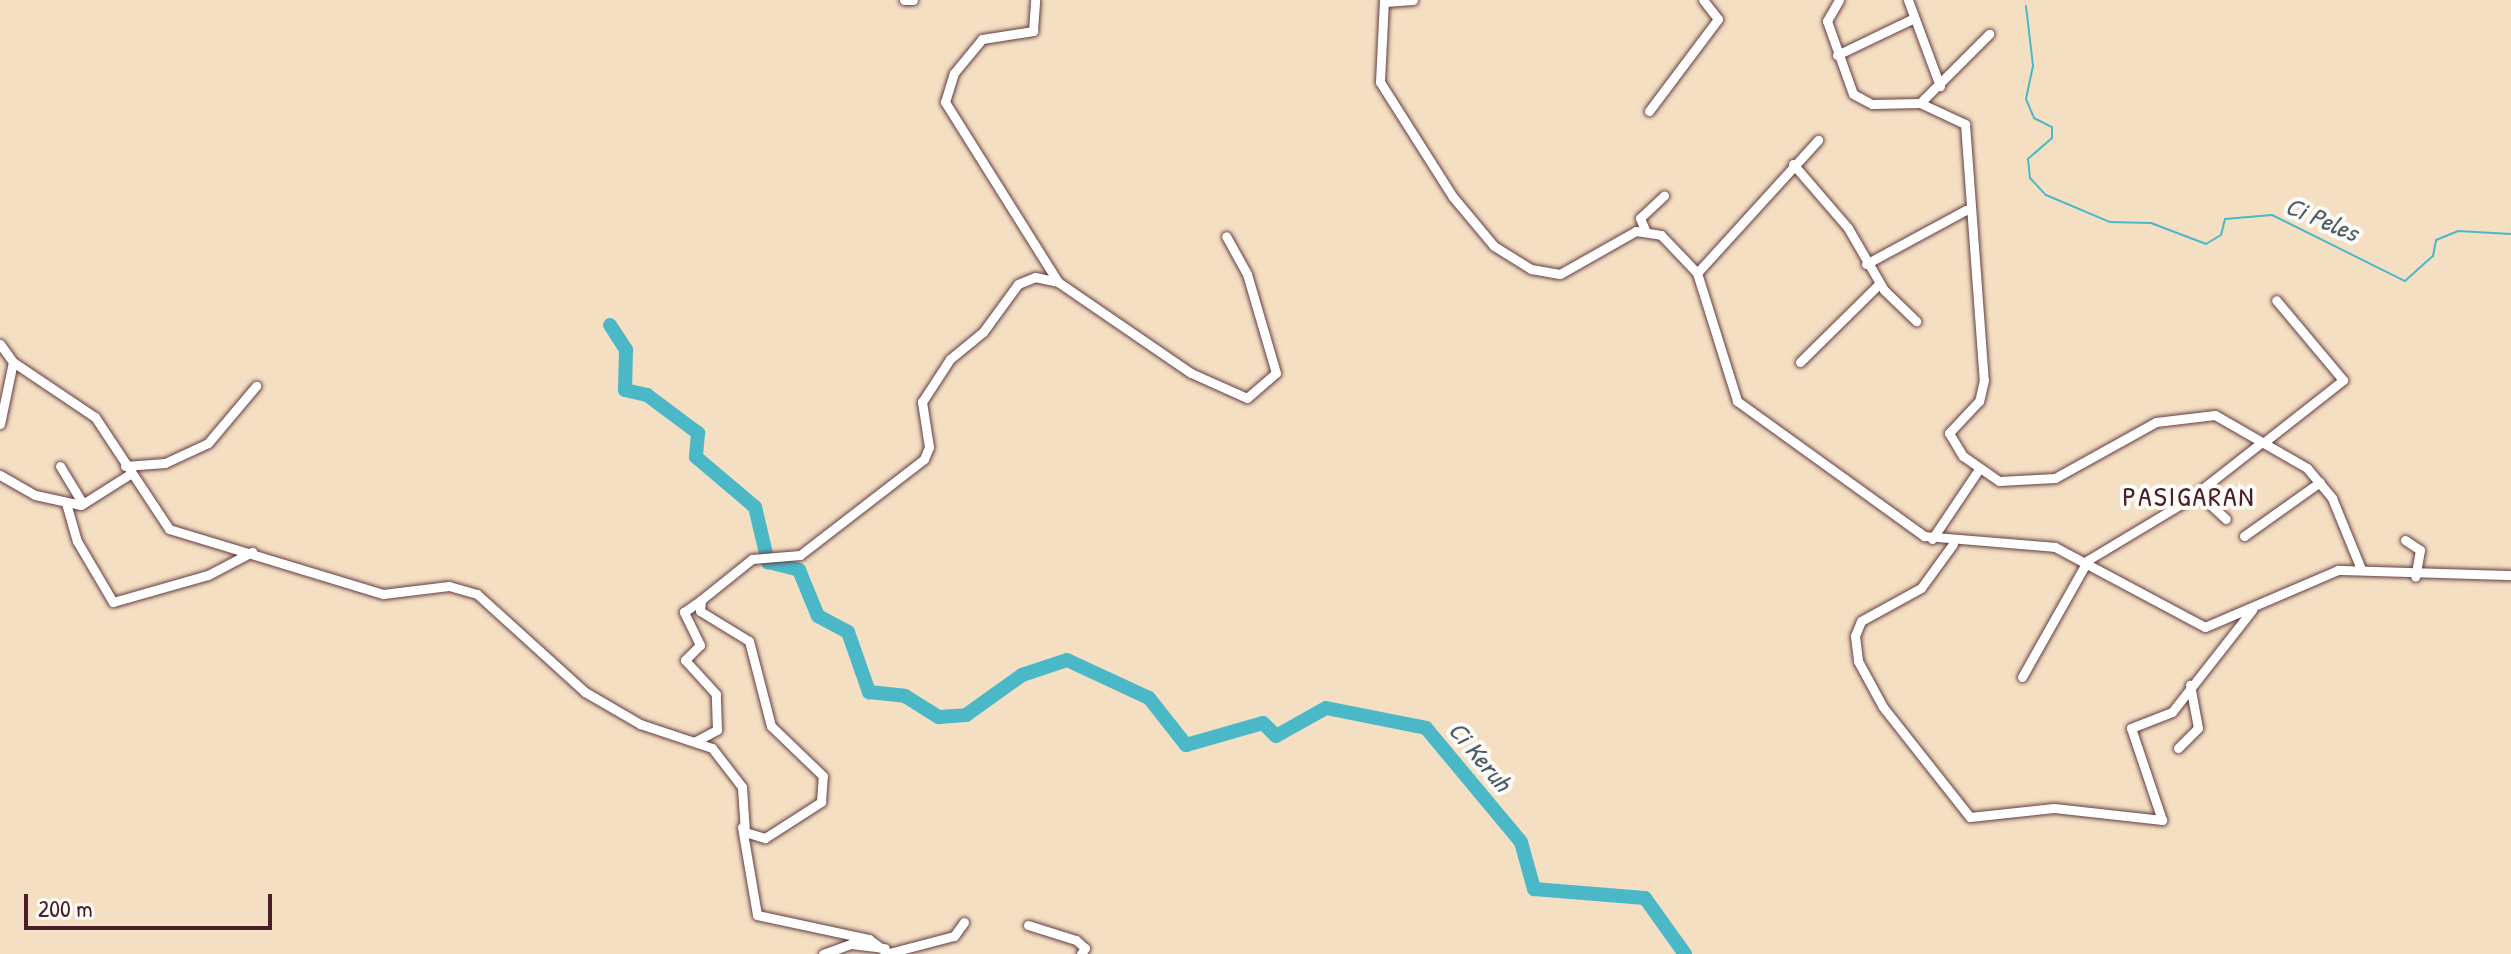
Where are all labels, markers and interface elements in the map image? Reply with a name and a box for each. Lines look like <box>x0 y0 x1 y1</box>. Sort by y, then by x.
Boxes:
water label: Ci Peles <box>2281 190 2363 248</box>
district label: PASIGARAN <box>2123 479 2255 513</box>
water label: Ci Keruh <box>1442 715 1518 797</box>
scale bar <box>28 878 276 928</box>
text: 200 m <box>38 892 93 924</box>

